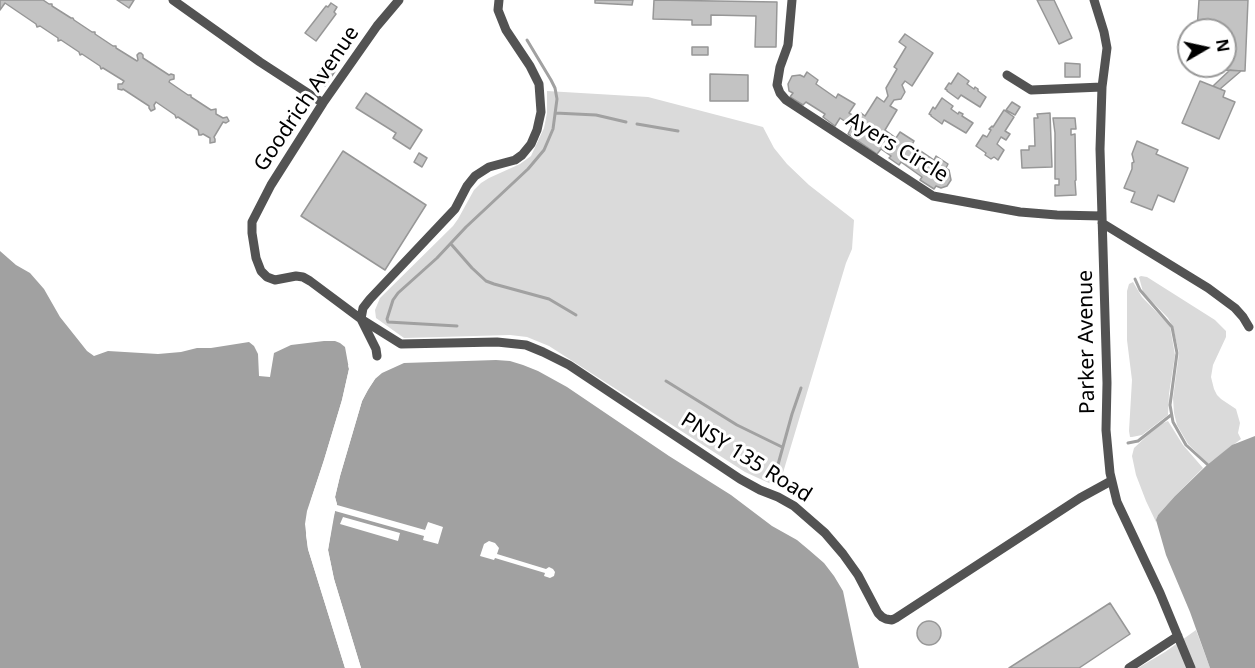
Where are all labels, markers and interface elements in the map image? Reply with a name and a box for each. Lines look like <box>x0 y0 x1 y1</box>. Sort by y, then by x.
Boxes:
north arrow <box>1177 18 1237 78</box>
street label: Goodrich Avenue <box>249 22 365 176</box>
text: N <box>1211 37 1235 54</box>
street label: Ayers Circle <box>841 108 953 188</box>
street label: Parker Avenue <box>1073 270 1101 414</box>
street label: PNSY 135 Road <box>676 408 816 508</box>

